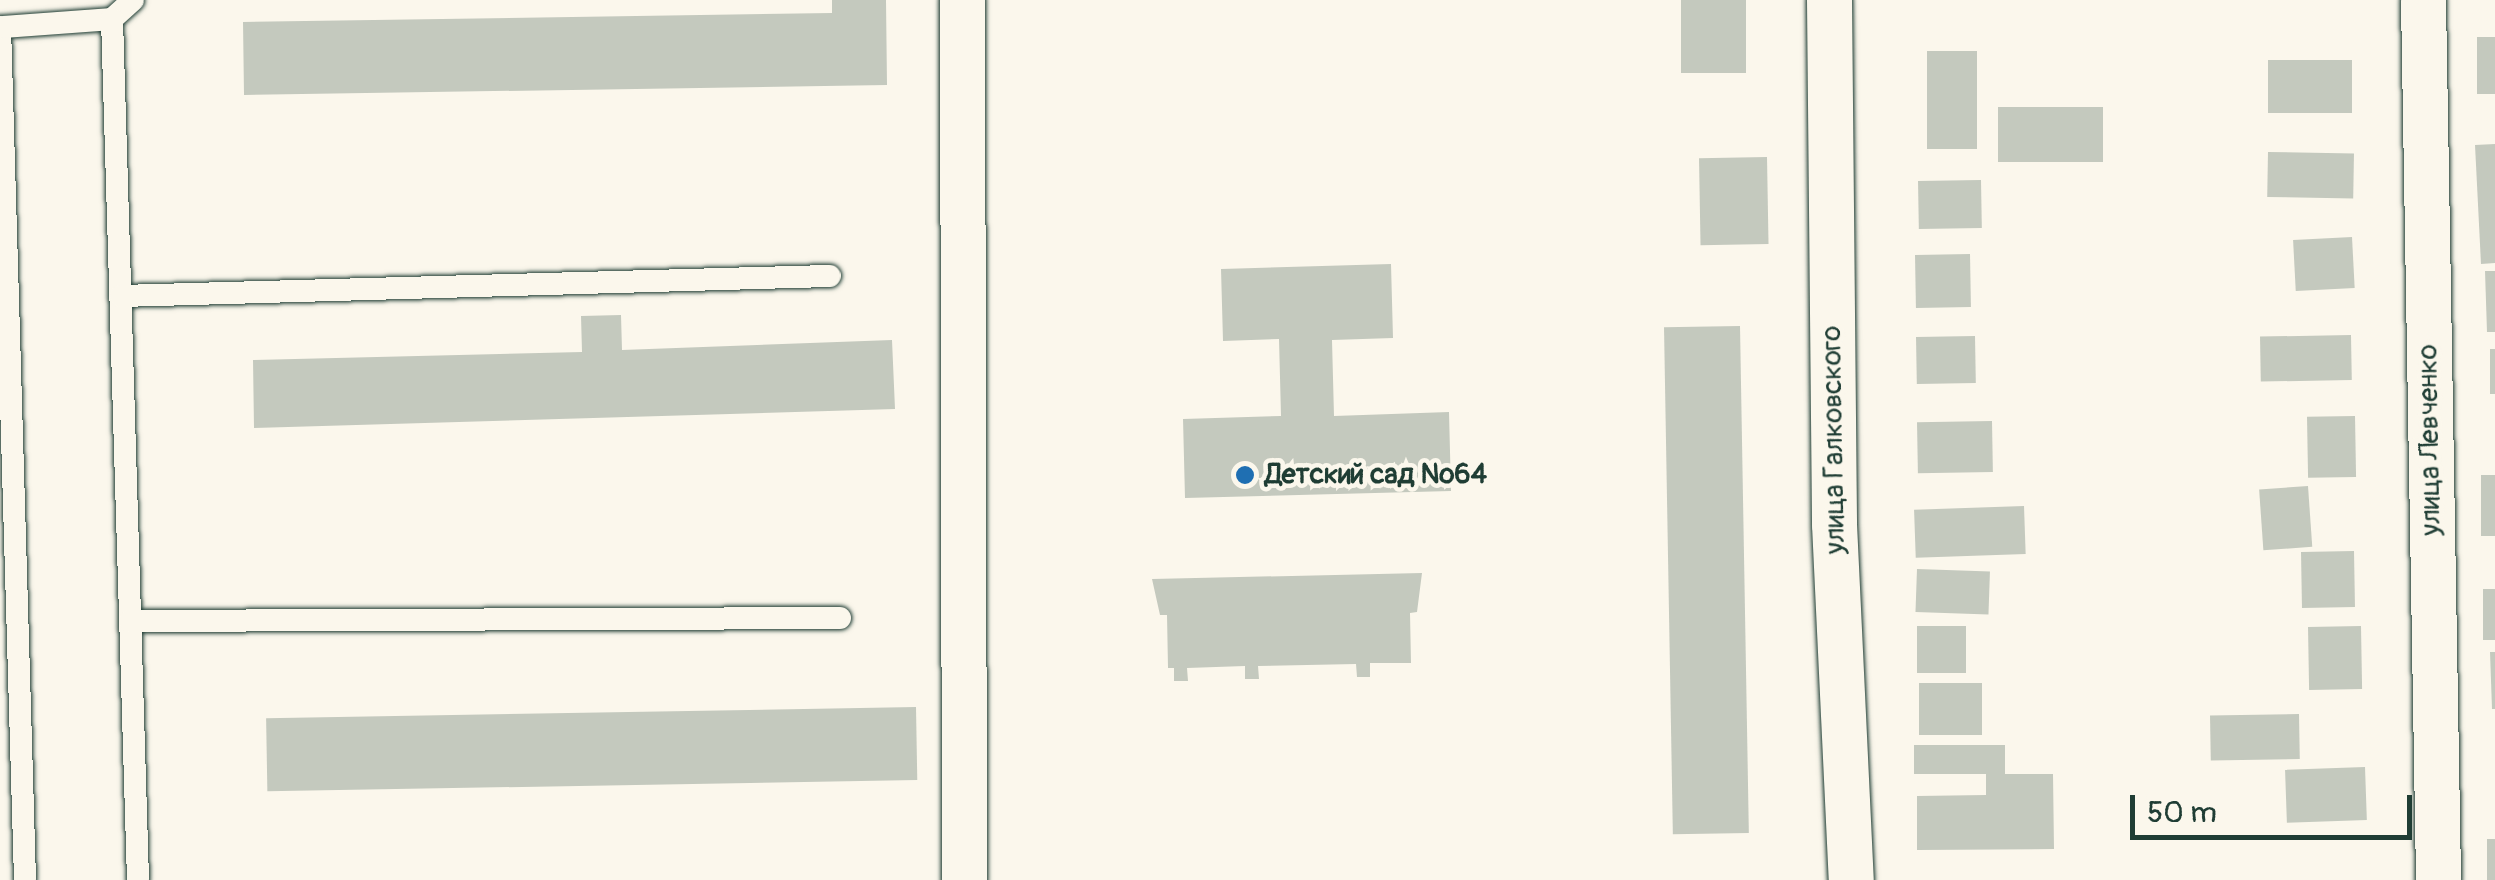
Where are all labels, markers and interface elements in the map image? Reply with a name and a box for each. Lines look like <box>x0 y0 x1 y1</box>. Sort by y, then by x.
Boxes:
street label: улица Галковского <box>1815 325 1853 555</box>
street label: улица Левченко <box>2412 344 2448 536</box>
place label: Детский сад №64 <box>1265 458 1487 492</box>
marker: Детский сад №64 <box>1234 464 1256 486</box>
scale bar <box>2135 775 2418 837</box>
text: 50 m <box>2147 794 2217 831</box>

